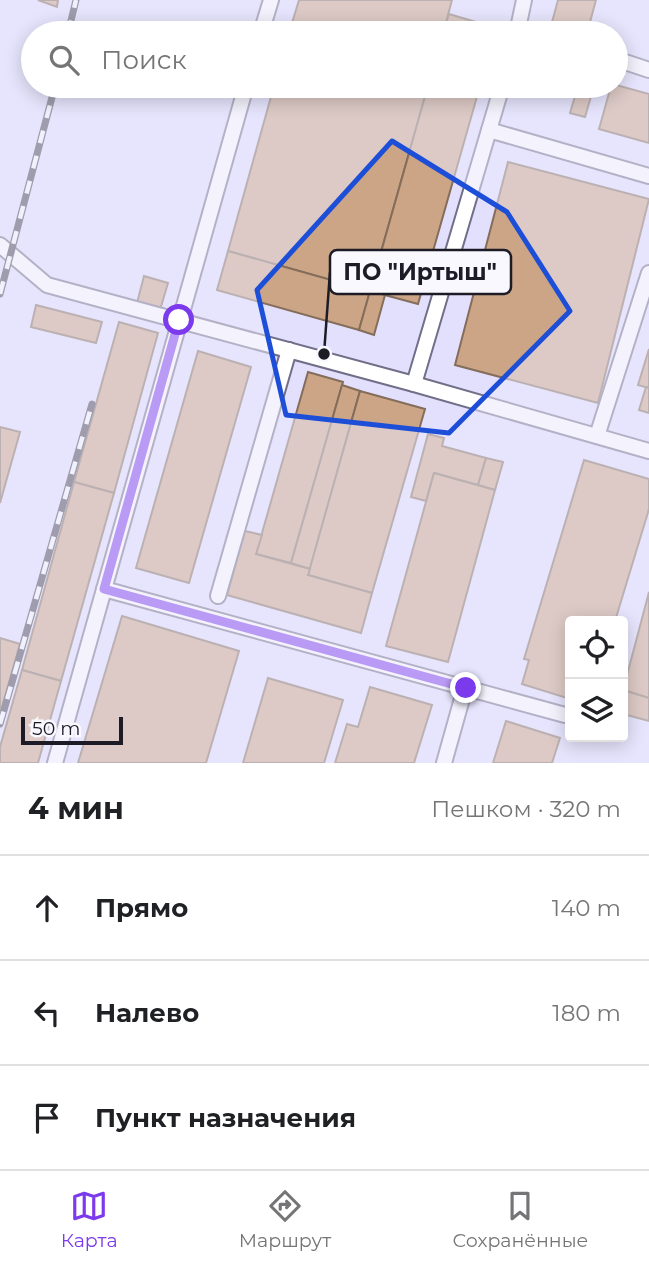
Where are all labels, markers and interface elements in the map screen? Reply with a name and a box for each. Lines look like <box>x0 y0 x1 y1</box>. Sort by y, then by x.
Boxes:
search box <box>21 21 628 98</box>
icon: search <box>45 41 83 79</box>
text: Поиск <box>101 44 187 76</box>
callout: ПО "Иртыш" <box>330 250 511 294</box>
text: ПО "Иртыш" <box>343 258 497 286</box>
route start <box>163 304 194 335</box>
map controls <box>565 616 628 742</box>
button: locate <box>565 616 628 679</box>
route end <box>450 672 481 703</box>
button: layers <box>565 679 628 742</box>
scale bar <box>21 714 122 746</box>
text: 50 m <box>32 717 80 740</box>
text: 4 мин <box>28 790 124 827</box>
text: Пешком · 320 m <box>431 795 621 823</box>
icon: ahead <box>28 889 66 927</box>
text: Прямо <box>95 892 188 924</box>
text: 140 m <box>552 894 621 922</box>
icon: left <box>28 994 66 1032</box>
text: Налево <box>95 997 199 1029</box>
text: 180 m <box>552 999 621 1027</box>
icon: arrive <box>28 1099 66 1137</box>
text: Пункт назначения <box>95 1102 356 1134</box>
tab: Карта <box>61 1187 117 1252</box>
tab: Маршрут <box>239 1187 331 1252</box>
tab: Сохранённые <box>452 1187 588 1252</box>

